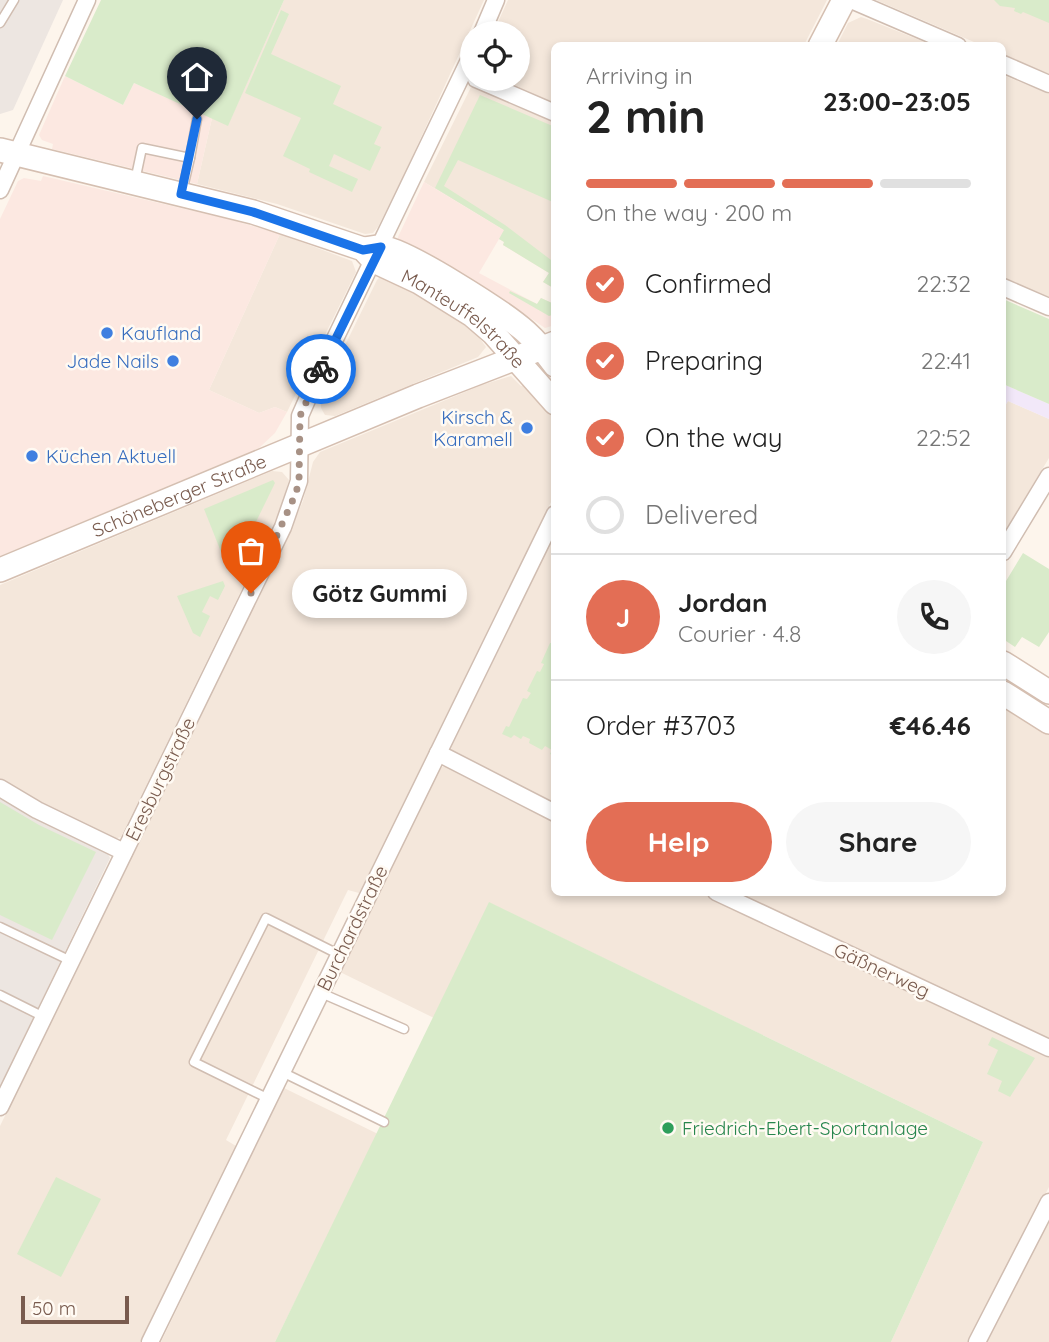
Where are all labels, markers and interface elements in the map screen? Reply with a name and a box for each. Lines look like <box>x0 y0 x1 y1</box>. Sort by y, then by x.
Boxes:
map controls <box>460 21 530 91</box>
button: locate <box>460 21 530 91</box>
pin <box>167 47 227 119</box>
icon: home <box>178 58 216 96</box>
text: Arriving in <box>586 61 693 90</box>
text: 23:00–23:05 <box>823 85 971 118</box>
text: 2 min <box>586 87 706 145</box>
text: On the way · 200 m <box>586 198 792 227</box>
street label: Manteuffelstraße <box>398 263 531 373</box>
icon: check <box>586 265 624 303</box>
text: Confirmed <box>645 267 772 300</box>
text: 22:32 <box>916 269 971 298</box>
place label: Kaufland <box>121 321 201 345</box>
marker: Kaufland <box>99 325 115 341</box>
courier <box>286 334 356 404</box>
icon: check <box>586 342 624 380</box>
text: Preparing <box>645 344 763 377</box>
text: 22:41 <box>921 346 971 375</box>
place label: Jade Nails <box>66 349 159 373</box>
icon: bike <box>302 350 340 388</box>
marker: Jade Nails <box>165 353 181 369</box>
place label: Kirsch & Karamell <box>433 405 513 451</box>
icon: check <box>586 419 624 457</box>
marker: Kirsch & Karamell <box>519 420 535 436</box>
text: On the way <box>645 421 783 454</box>
text: 22:52 <box>916 423 971 452</box>
place label: Küchen Aktuell <box>46 444 176 468</box>
marker: Küchen Aktuell <box>24 448 40 464</box>
street label: Schöneberger Straße <box>88 449 270 542</box>
text: Delivered <box>645 498 758 531</box>
pin <box>221 521 281 593</box>
icon: bag <box>232 532 270 570</box>
callout: Götz Gummi <box>293 568 468 618</box>
text: Götz Gummi <box>312 579 447 608</box>
button: phone <box>897 580 971 654</box>
text: Jordan <box>678 586 767 619</box>
text: J <box>616 601 630 634</box>
text: Courier · 4.8 <box>678 619 801 648</box>
text: Order #3703 <box>586 709 736 742</box>
text: €46.46 <box>890 709 971 742</box>
street label: Eresburgstraße <box>120 713 200 845</box>
button: Help <box>586 802 772 882</box>
button: Share <box>786 802 971 882</box>
street label: Burchardstraße <box>311 861 393 995</box>
street label: Gäßnerweg <box>830 937 934 1003</box>
place label: Friedrich-Ebert-Sportanlage <box>682 1116 928 1140</box>
marker: Friedrich-Ebert-Sportanlage <box>660 1120 676 1136</box>
scale bar <box>21 1293 130 1325</box>
text: 50 m <box>32 1296 76 1320</box>

